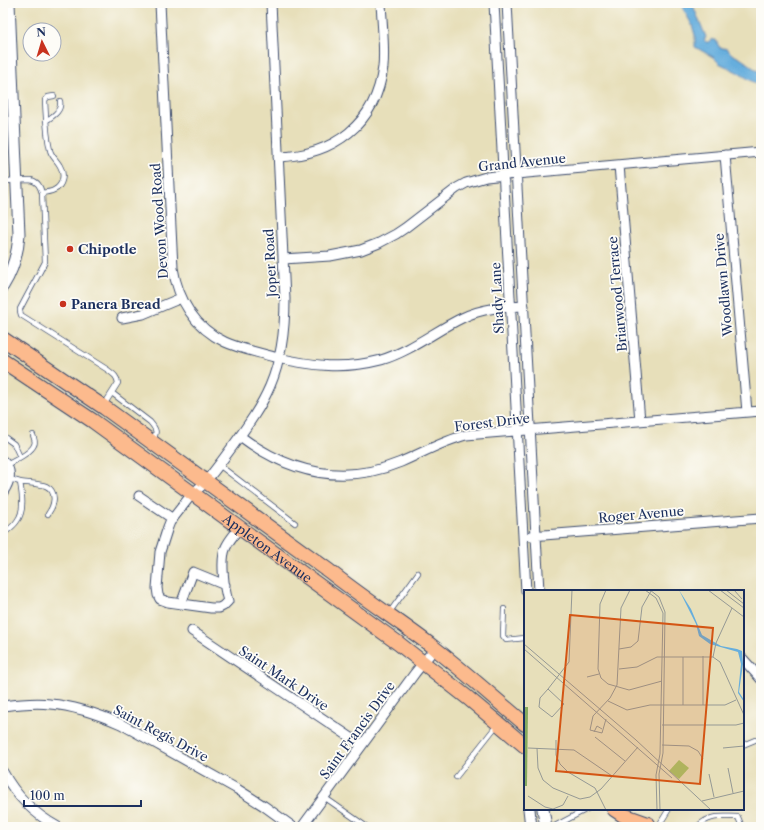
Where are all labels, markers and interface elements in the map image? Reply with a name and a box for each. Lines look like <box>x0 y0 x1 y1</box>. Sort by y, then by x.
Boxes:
north arrow <box>22 22 62 62</box>
text: N <box>36 25 47 39</box>
street label: Grand Avenue <box>477 149 567 175</box>
street label: Devon Wood Road <box>147 163 171 279</box>
street label: Joper Road <box>260 228 280 300</box>
street label: Woodlawn Drive <box>711 233 736 338</box>
street label: Briarwood Terrace <box>604 236 630 352</box>
place label: Chipotle <box>78 241 137 257</box>
marker: Chipotle <box>65 244 75 254</box>
street label: Shady Lane <box>487 262 507 334</box>
place label: Panera Bread <box>71 296 161 312</box>
marker: Panera Bread <box>58 299 68 309</box>
street label: Forest Drive <box>453 409 531 435</box>
street label: Roger Avenue <box>598 502 684 526</box>
street label: Appleton Avenue <box>219 510 315 586</box>
inset map <box>524 590 744 810</box>
street label: Saint Mark Drive <box>236 642 332 714</box>
street label: Saint Francis Drive <box>316 678 398 782</box>
street label: Saint Regis Drive <box>111 701 211 765</box>
scale bar <box>24 782 141 808</box>
text: 100 m <box>30 788 65 803</box>

